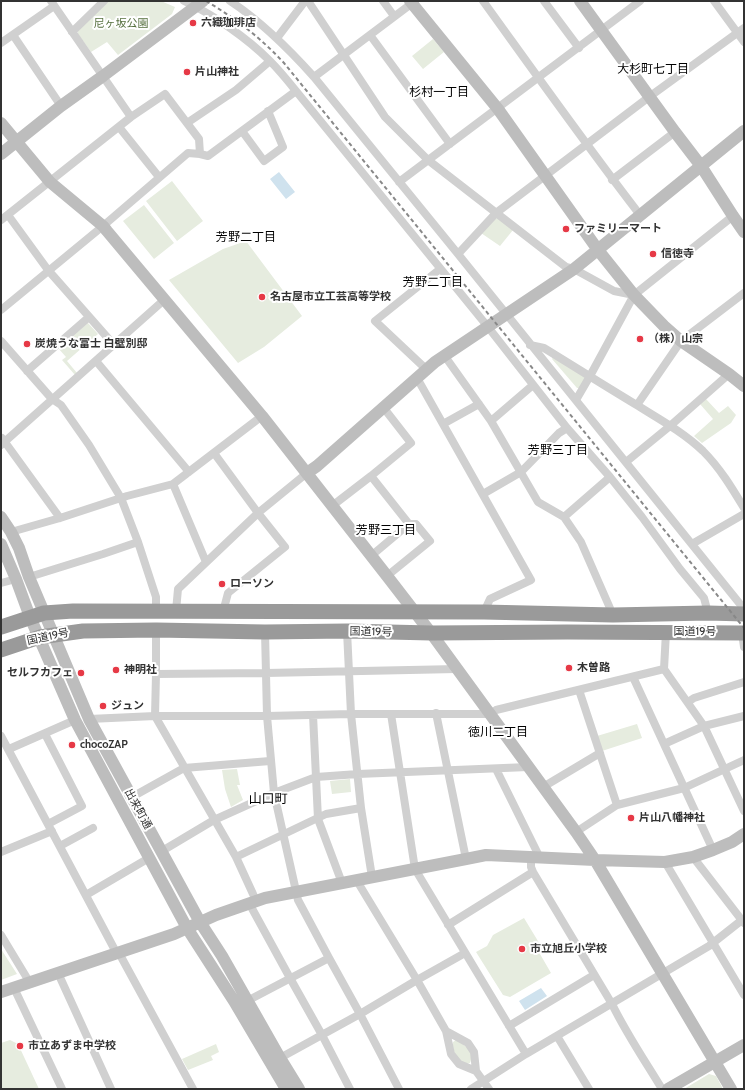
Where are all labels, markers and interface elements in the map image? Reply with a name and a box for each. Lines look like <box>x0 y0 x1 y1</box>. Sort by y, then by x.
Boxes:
place label: 六織珈琲店 <box>201 16 256 30</box>
park label: 尼ヶ坂公園 <box>94 17 148 31</box>
marker: 六織珈琲店 <box>188 18 198 28</box>
district label: 大杉町七丁目 <box>617 62 689 76</box>
place label: 片山神社 <box>195 65 239 79</box>
marker: 片山神社 <box>182 67 192 77</box>
district label: 杉村一丁目 <box>409 85 469 99</box>
place label: ファミリーマート <box>574 222 662 236</box>
marker: ファミリーマート <box>561 224 571 234</box>
district label: 芳野二丁目 <box>216 230 276 244</box>
place label: 信徳寺 <box>661 247 694 261</box>
marker: 信徳寺 <box>648 249 658 259</box>
district label: 芳野二丁目 <box>403 275 463 289</box>
place label: 名古屋市立工芸高等学校 <box>270 290 391 304</box>
marker: 名古屋市立工芸高等学校 <box>257 292 267 302</box>
place label: （株）山宗 <box>648 332 703 346</box>
marker: （株）山宗 <box>635 334 645 344</box>
place label: 炭焼うな富士 白壁別邸 <box>35 337 147 351</box>
marker: 炭焼うな富士 白壁別邸 <box>22 339 32 349</box>
district label: 芳野三丁目 <box>528 443 588 457</box>
district label: 芳野三丁目 <box>356 523 416 537</box>
place label: ローソン <box>230 577 274 591</box>
marker: ローソン <box>217 579 227 589</box>
street label: 国道19号 <box>349 625 393 639</box>
street label: 国道19号 <box>674 625 716 639</box>
street label: 国道19号 <box>26 626 70 648</box>
place label: 木曽路 <box>577 661 610 675</box>
place label: 神明社 <box>124 663 157 677</box>
marker: 木曽路 <box>564 663 574 673</box>
marker: 神明社 <box>111 665 121 675</box>
place label: セルフカフェ <box>7 666 73 680</box>
marker: セルフカフェ <box>76 668 86 678</box>
place label: ジュン <box>111 699 144 713</box>
marker: ジュン <box>98 701 108 711</box>
district label: 徳川二丁目 <box>468 725 528 739</box>
place label: chocoZAP <box>80 738 128 752</box>
marker: chocoZAP <box>67 740 77 750</box>
street label: 出来町通 <box>122 787 154 831</box>
district label: 山口町 <box>249 791 287 807</box>
place label: 片山八幡神社 <box>639 811 705 825</box>
marker: 片山八幡神社 <box>626 813 636 823</box>
place label: 市立旭丘小学校 <box>530 942 607 956</box>
marker: 市立旭丘小学校 <box>517 944 527 954</box>
place label: 市立あずま中学校 <box>28 1039 116 1053</box>
marker: 市立あずま中学校 <box>15 1041 25 1051</box>

